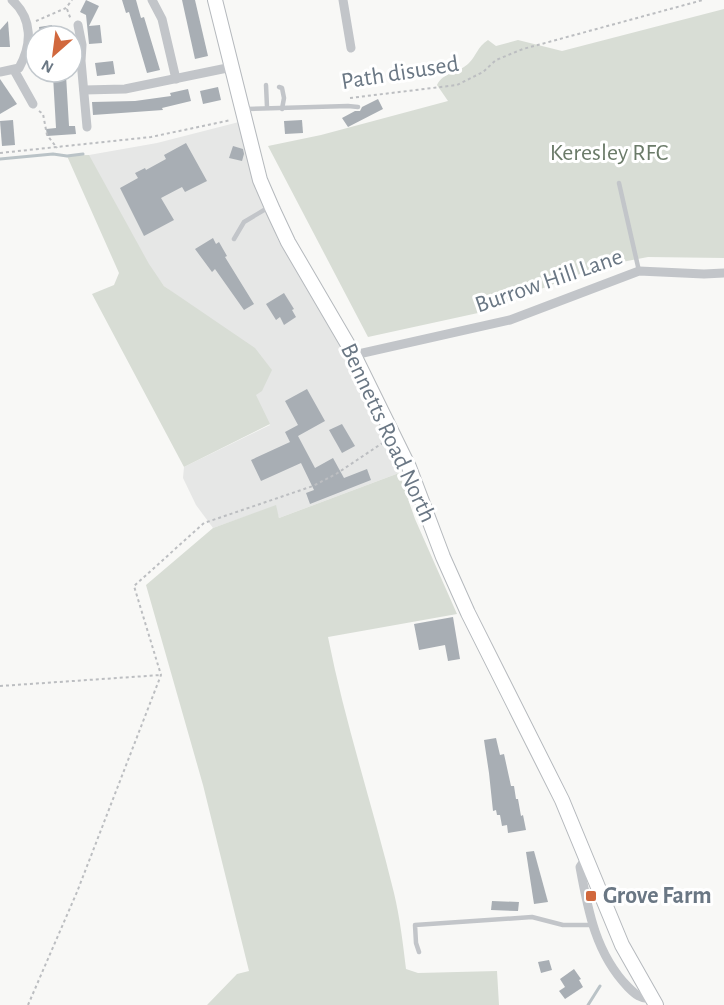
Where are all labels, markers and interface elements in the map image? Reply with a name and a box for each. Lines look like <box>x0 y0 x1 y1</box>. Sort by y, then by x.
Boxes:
north arrow <box>24 24 84 84</box>
street label: Path disused <box>339 52 461 94</box>
text: N <box>39 57 56 76</box>
park label: Keresley RFC <box>550 141 668 165</box>
street label: Burrow Hill Lane <box>472 245 626 317</box>
street label: Bennetts Road North <box>336 340 440 526</box>
place label: Grove Farm <box>603 884 712 908</box>
marker: Grove Farm <box>584 889 598 903</box>

